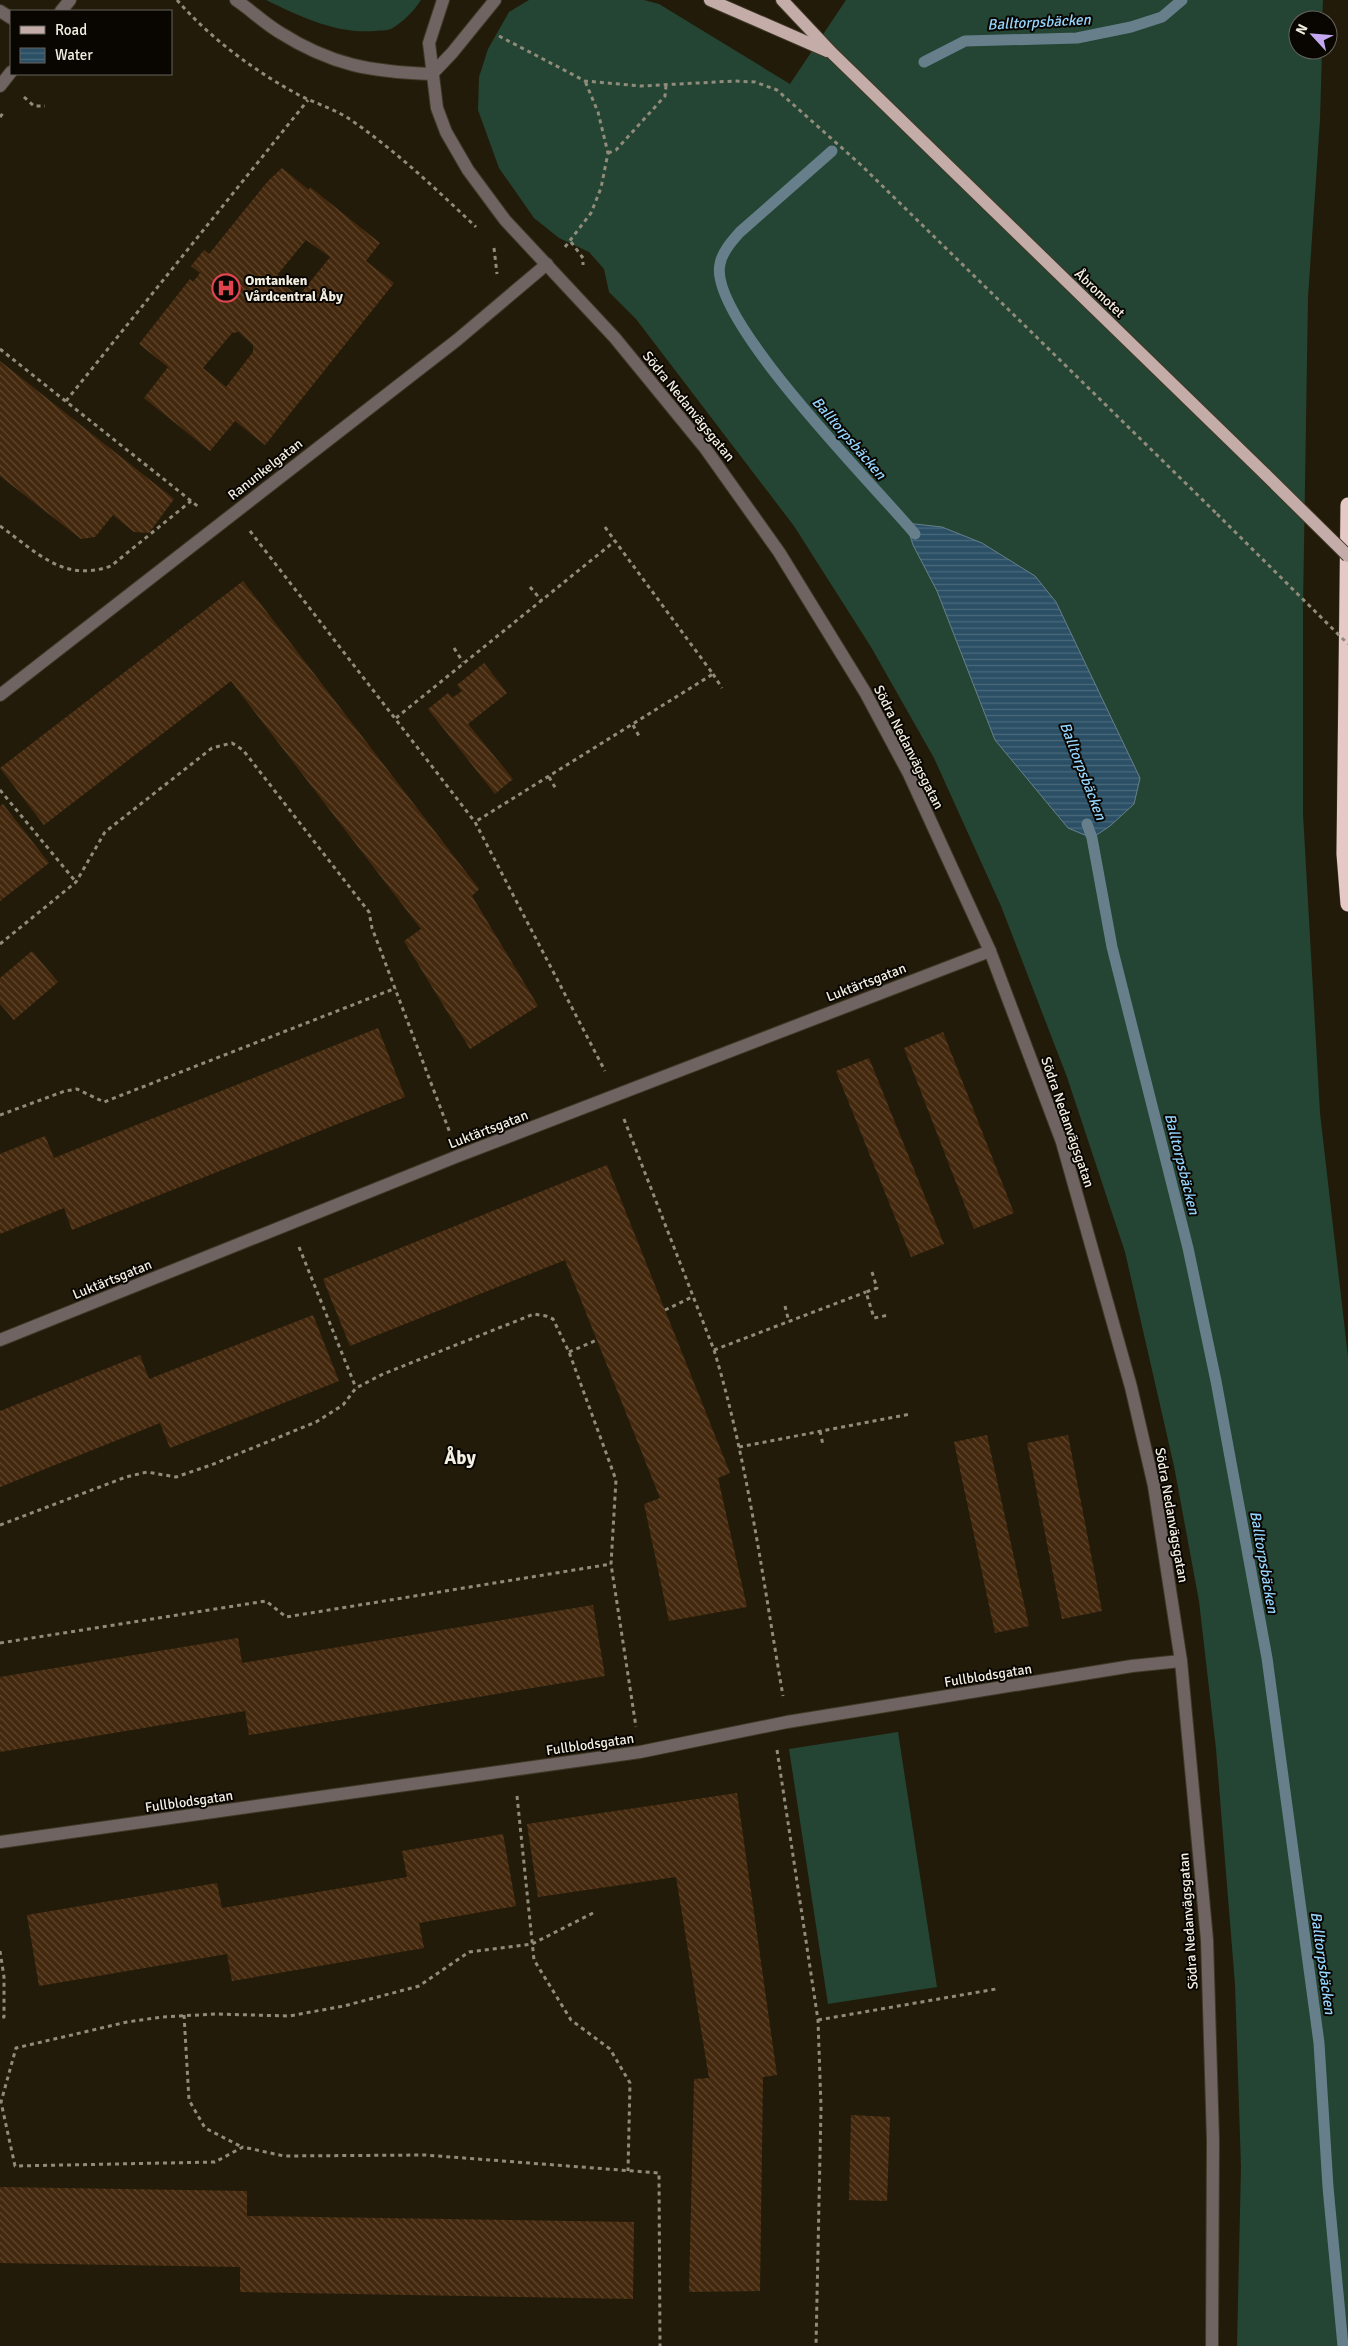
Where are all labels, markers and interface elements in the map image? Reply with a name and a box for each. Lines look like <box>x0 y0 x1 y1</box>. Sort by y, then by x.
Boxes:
legend <box>10 10 172 75</box>
water label: Balltorpsbäcken <box>987 10 1092 34</box>
north arrow <box>1288 10 1338 60</box>
text: Road <box>55 21 87 39</box>
text: N <box>1292 21 1312 38</box>
text: Water <box>55 46 93 64</box>
street label: Åbromotet <box>1071 265 1128 321</box>
place label: Omtanken Vårdcentral Åby <box>245 272 343 305</box>
hospital icon: Omtanken Vårdcentral Åby <box>211 273 241 303</box>
street label: Södra Nedanvägsgatan <box>639 348 738 465</box>
water label: Balltorpsbäcken <box>808 393 890 484</box>
street label: Ranunkelgatan <box>225 435 306 504</box>
street label: Södra Nedanvägsgatan <box>870 682 947 812</box>
water label: Balltorpsbäcken <box>1056 719 1110 823</box>
street label: Luktärtsgatan <box>824 959 908 1005</box>
street label: Södra Nedanvägsgatan <box>1037 1055 1098 1190</box>
street label: Luktärtsgatan <box>446 1106 530 1152</box>
water label: Balltorpsbäcken <box>1161 1112 1203 1217</box>
street label: Luktärtsgatan <box>70 1256 154 1303</box>
district label: Åby <box>444 1446 476 1470</box>
street label: Södra Nedanvägsgatan <box>1151 1446 1192 1584</box>
water label: Balltorpsbäcken <box>1246 1509 1282 1615</box>
street label: Fullblodsgatan <box>943 1660 1033 1691</box>
street label: Fullblodsgatan <box>545 1730 635 1759</box>
street label: Fullblodsgatan <box>144 1787 234 1816</box>
street label: Södra Nedanvägsgatan <box>1175 1852 1202 1990</box>
water label: Balltorpsbäcken <box>1307 1911 1339 2016</box>

